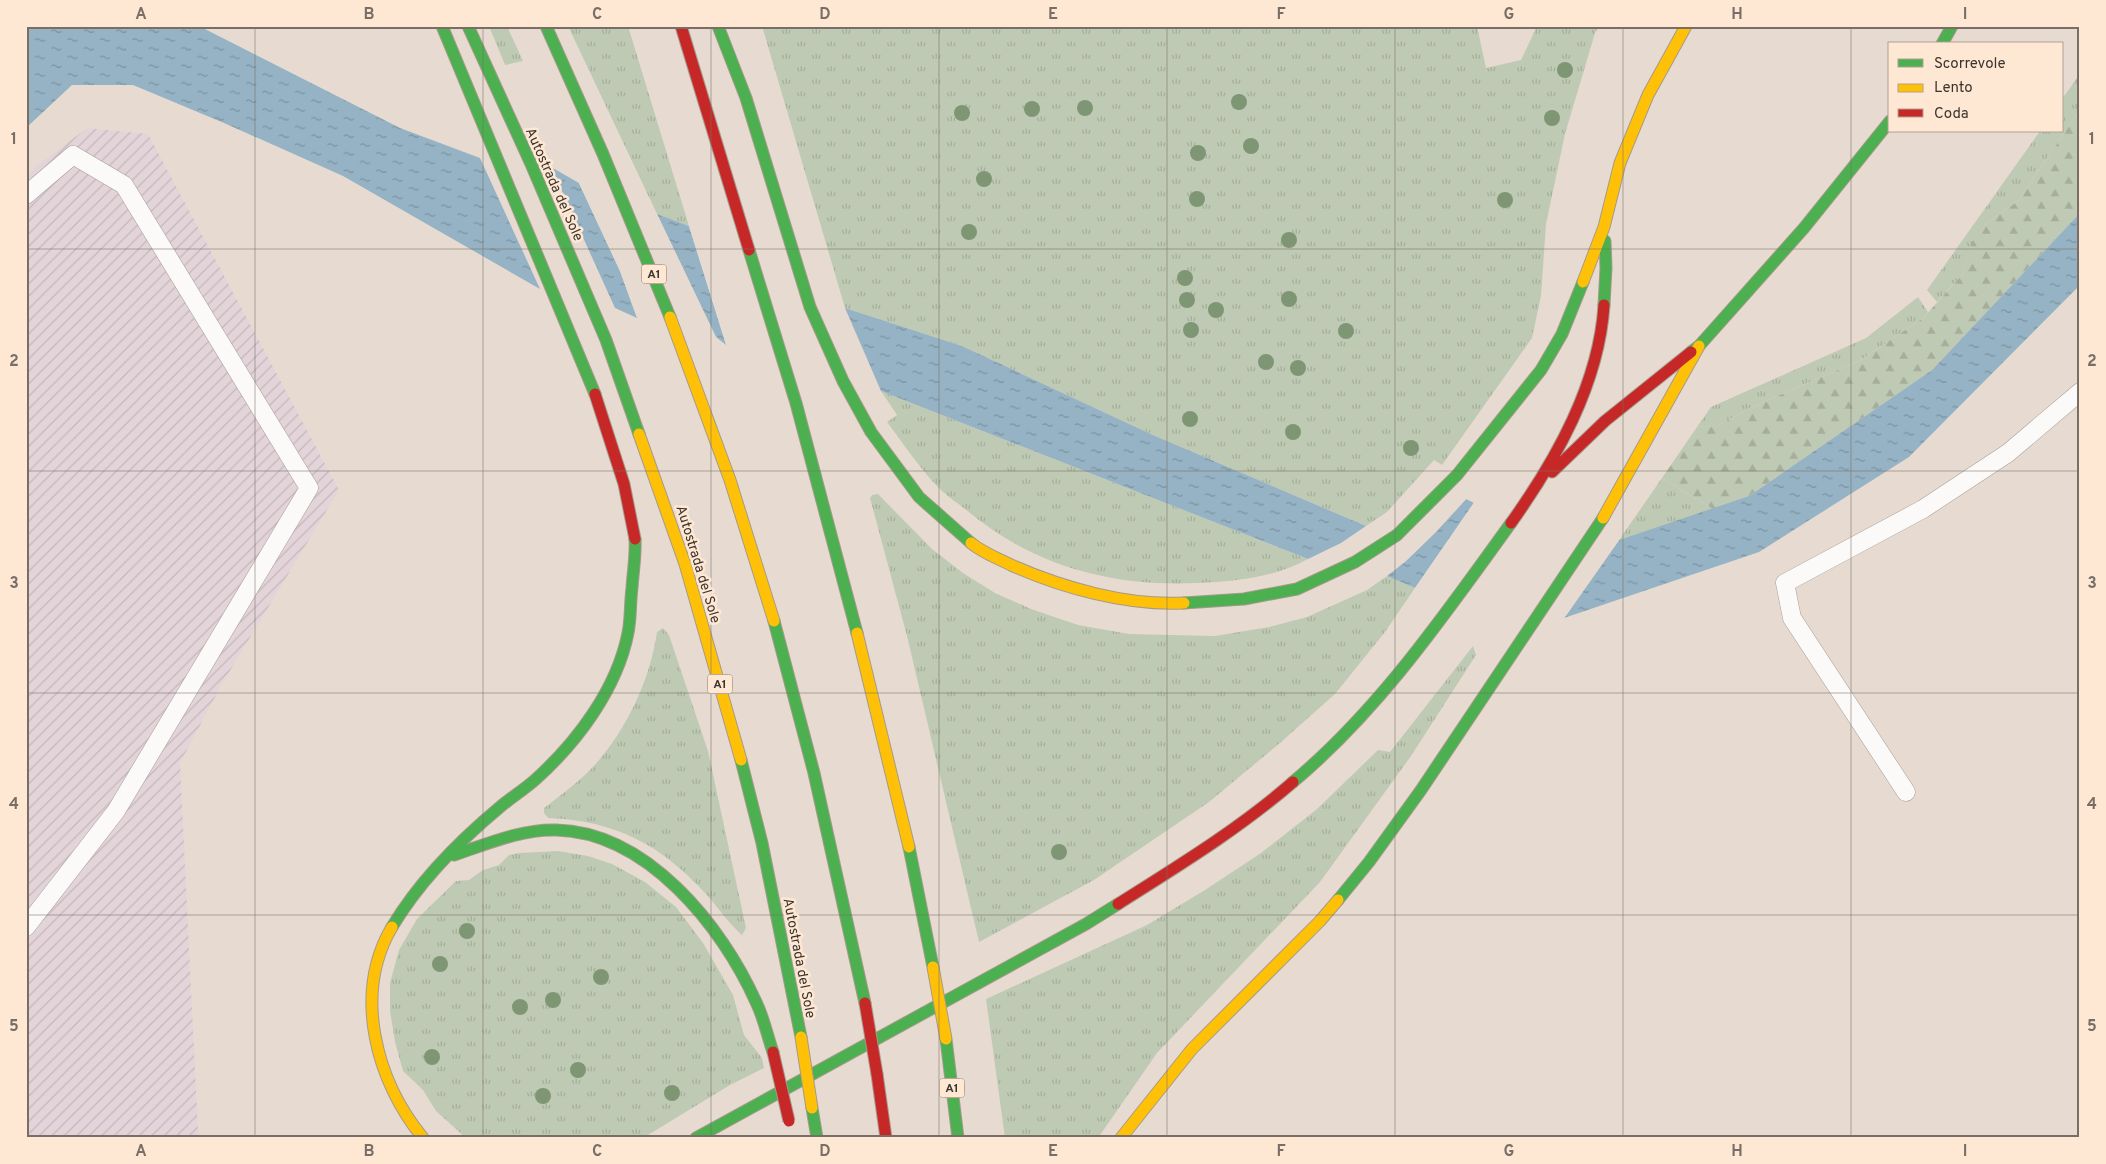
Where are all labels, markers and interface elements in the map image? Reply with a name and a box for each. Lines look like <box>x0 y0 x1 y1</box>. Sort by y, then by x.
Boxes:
text: A <box>135 5 147 25</box>
text: B <box>363 5 375 25</box>
text: C <box>592 5 602 25</box>
text: D <box>819 5 831 25</box>
text: E <box>1048 5 1058 25</box>
text: F <box>1276 5 1286 25</box>
text: G <box>1504 5 1514 25</box>
text: H <box>1731 5 1743 25</box>
text: I <box>1963 5 1967 25</box>
legend <box>1888 42 2064 132</box>
text: Scorrevole <box>1934 55 2006 74</box>
text: Lento <box>1934 79 1973 98</box>
text: Coda <box>1934 105 1969 124</box>
street label: Autostrada del Sole <box>521 125 586 244</box>
text: 1 <box>11 130 17 150</box>
text: 1 <box>2089 130 2095 150</box>
road number: A1 <box>642 264 666 284</box>
text: 2 <box>9 352 19 372</box>
text: 2 <box>2087 352 2097 372</box>
street label: Autostrada del Sole <box>672 504 724 625</box>
text: 3 <box>9 574 19 594</box>
text: 3 <box>2087 574 2097 594</box>
road number: A1 <box>708 674 732 694</box>
text: 4 <box>9 795 19 815</box>
text: 4 <box>2087 795 2097 815</box>
street label: Autostrada del Sole <box>779 897 819 1020</box>
text: 5 <box>9 1017 19 1037</box>
text: 5 <box>2087 1017 2097 1037</box>
road number: A1 <box>940 1078 964 1098</box>
text: A <box>135 1142 147 1162</box>
text: B <box>363 1142 375 1162</box>
text: C <box>592 1142 602 1162</box>
text: D <box>819 1142 831 1162</box>
text: E <box>1048 1142 1058 1162</box>
text: F <box>1276 1142 1286 1162</box>
text: G <box>1504 1142 1514 1162</box>
text: H <box>1731 1142 1743 1162</box>
text: I <box>1963 1142 1967 1162</box>

